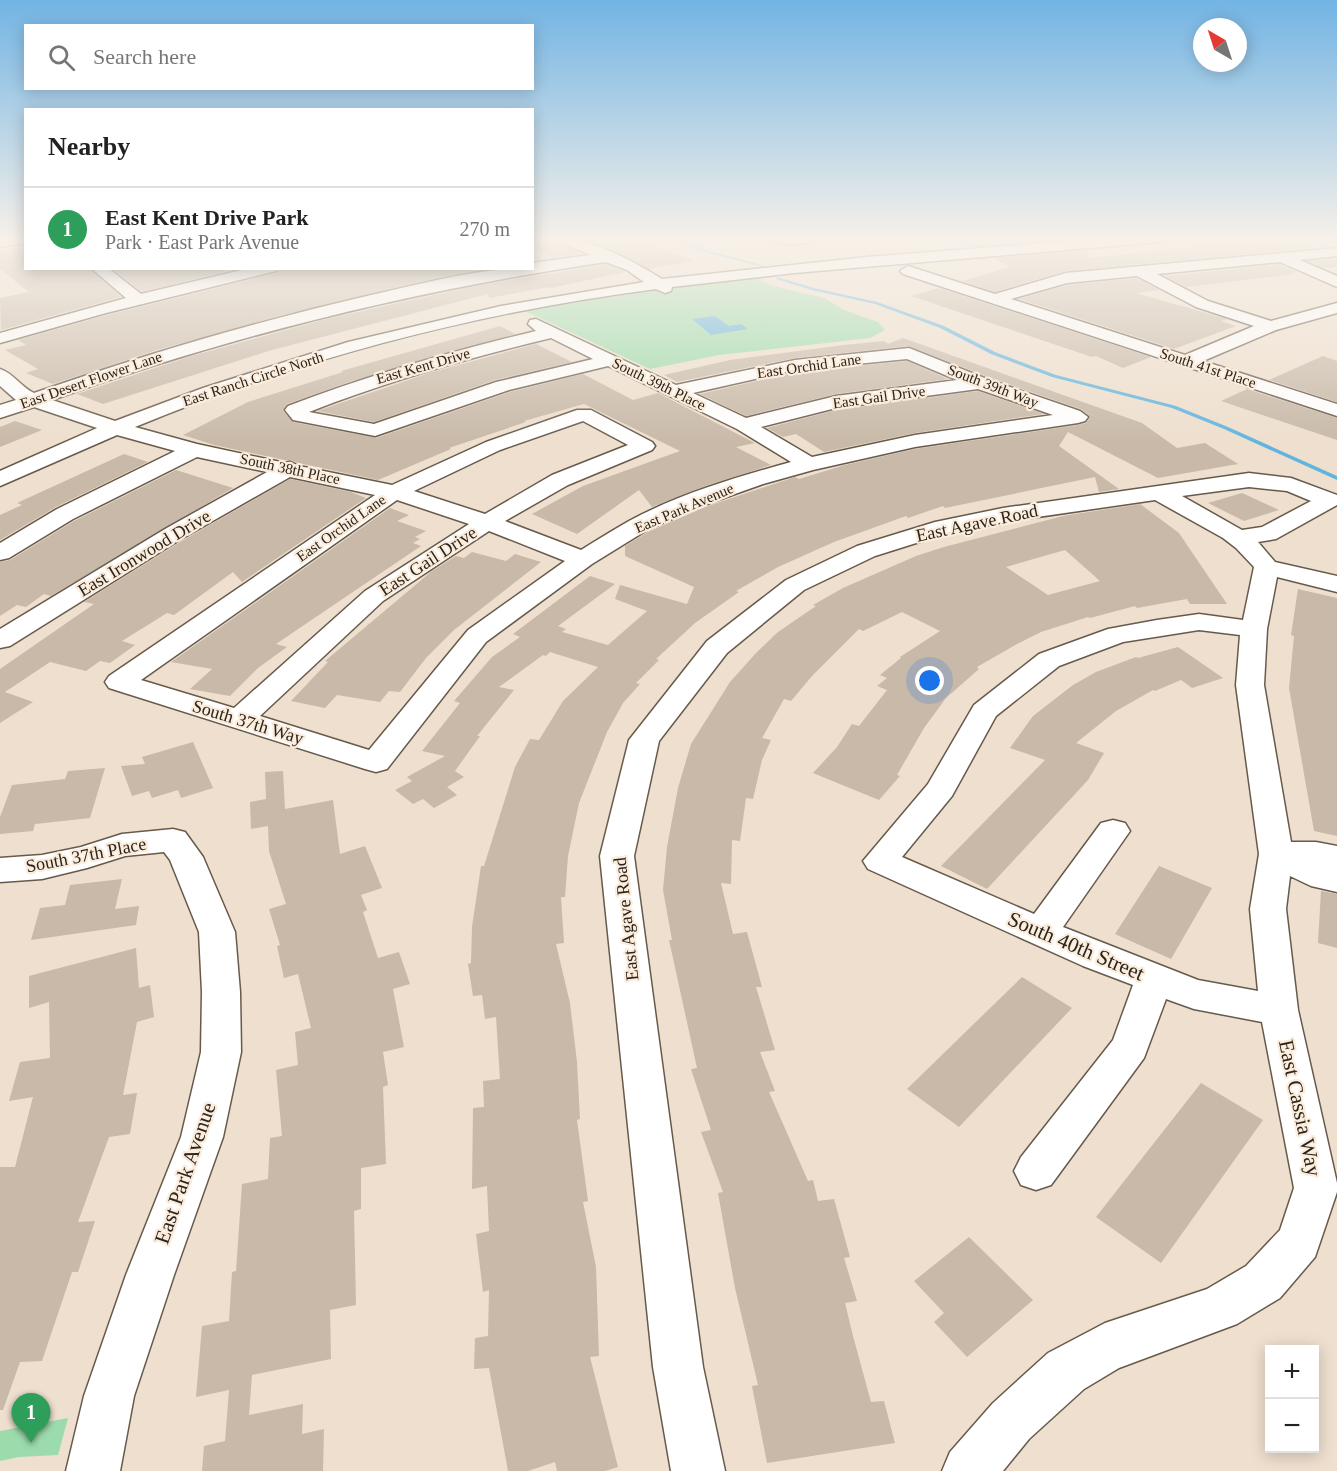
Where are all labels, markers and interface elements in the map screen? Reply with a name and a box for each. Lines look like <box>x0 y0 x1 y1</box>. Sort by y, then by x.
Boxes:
north arrow <box>1193 18 1247 72</box>
search box <box>24 24 534 90</box>
icon: search <box>45 41 78 74</box>
text: Search here <box>93 44 196 69</box>
text: Nearby <box>48 132 130 161</box>
text: East Kent Drive Park <box>105 205 308 230</box>
text: 1 <box>63 218 73 240</box>
text: 270 m <box>459 218 510 240</box>
text: Park · East Park Avenue <box>105 231 299 253</box>
street label: East Kent Drive <box>374 345 472 387</box>
street label: South 41st Place <box>1158 345 1258 391</box>
street label: East Desert Flower Lane <box>18 348 164 412</box>
street label: East Ranch Circle North <box>181 349 326 409</box>
street label: East Orchid Lane <box>756 351 862 381</box>
street label: South 39th Place <box>610 355 708 414</box>
street label: South 39th Way <box>945 361 1041 411</box>
street label: East Gail Drive <box>832 383 927 411</box>
street label: South 38th Place <box>239 451 342 487</box>
street label: East Park Avenue <box>632 480 736 536</box>
street label: East Orchid Lane <box>293 491 389 565</box>
street label: East Agave Road <box>914 500 1040 546</box>
street label: East Ironwood Drive <box>74 506 214 600</box>
street label: East Gail Drive <box>376 522 480 600</box>
your location <box>915 666 944 695</box>
street label: South 37th Way <box>190 696 306 748</box>
street label: South 37th Place <box>24 834 148 876</box>
street label: East Agave Road <box>610 856 642 982</box>
street label: South 40th Street <box>1004 906 1148 986</box>
street label: East Cassia Way <box>1274 1037 1326 1179</box>
street label: East Park Avenue <box>150 1099 220 1247</box>
map controls <box>1265 1345 1319 1453</box>
button: + <box>1265 1345 1319 1399</box>
pin: 1 <box>12 1394 51 1443</box>
button: − <box>1265 1399 1319 1453</box>

